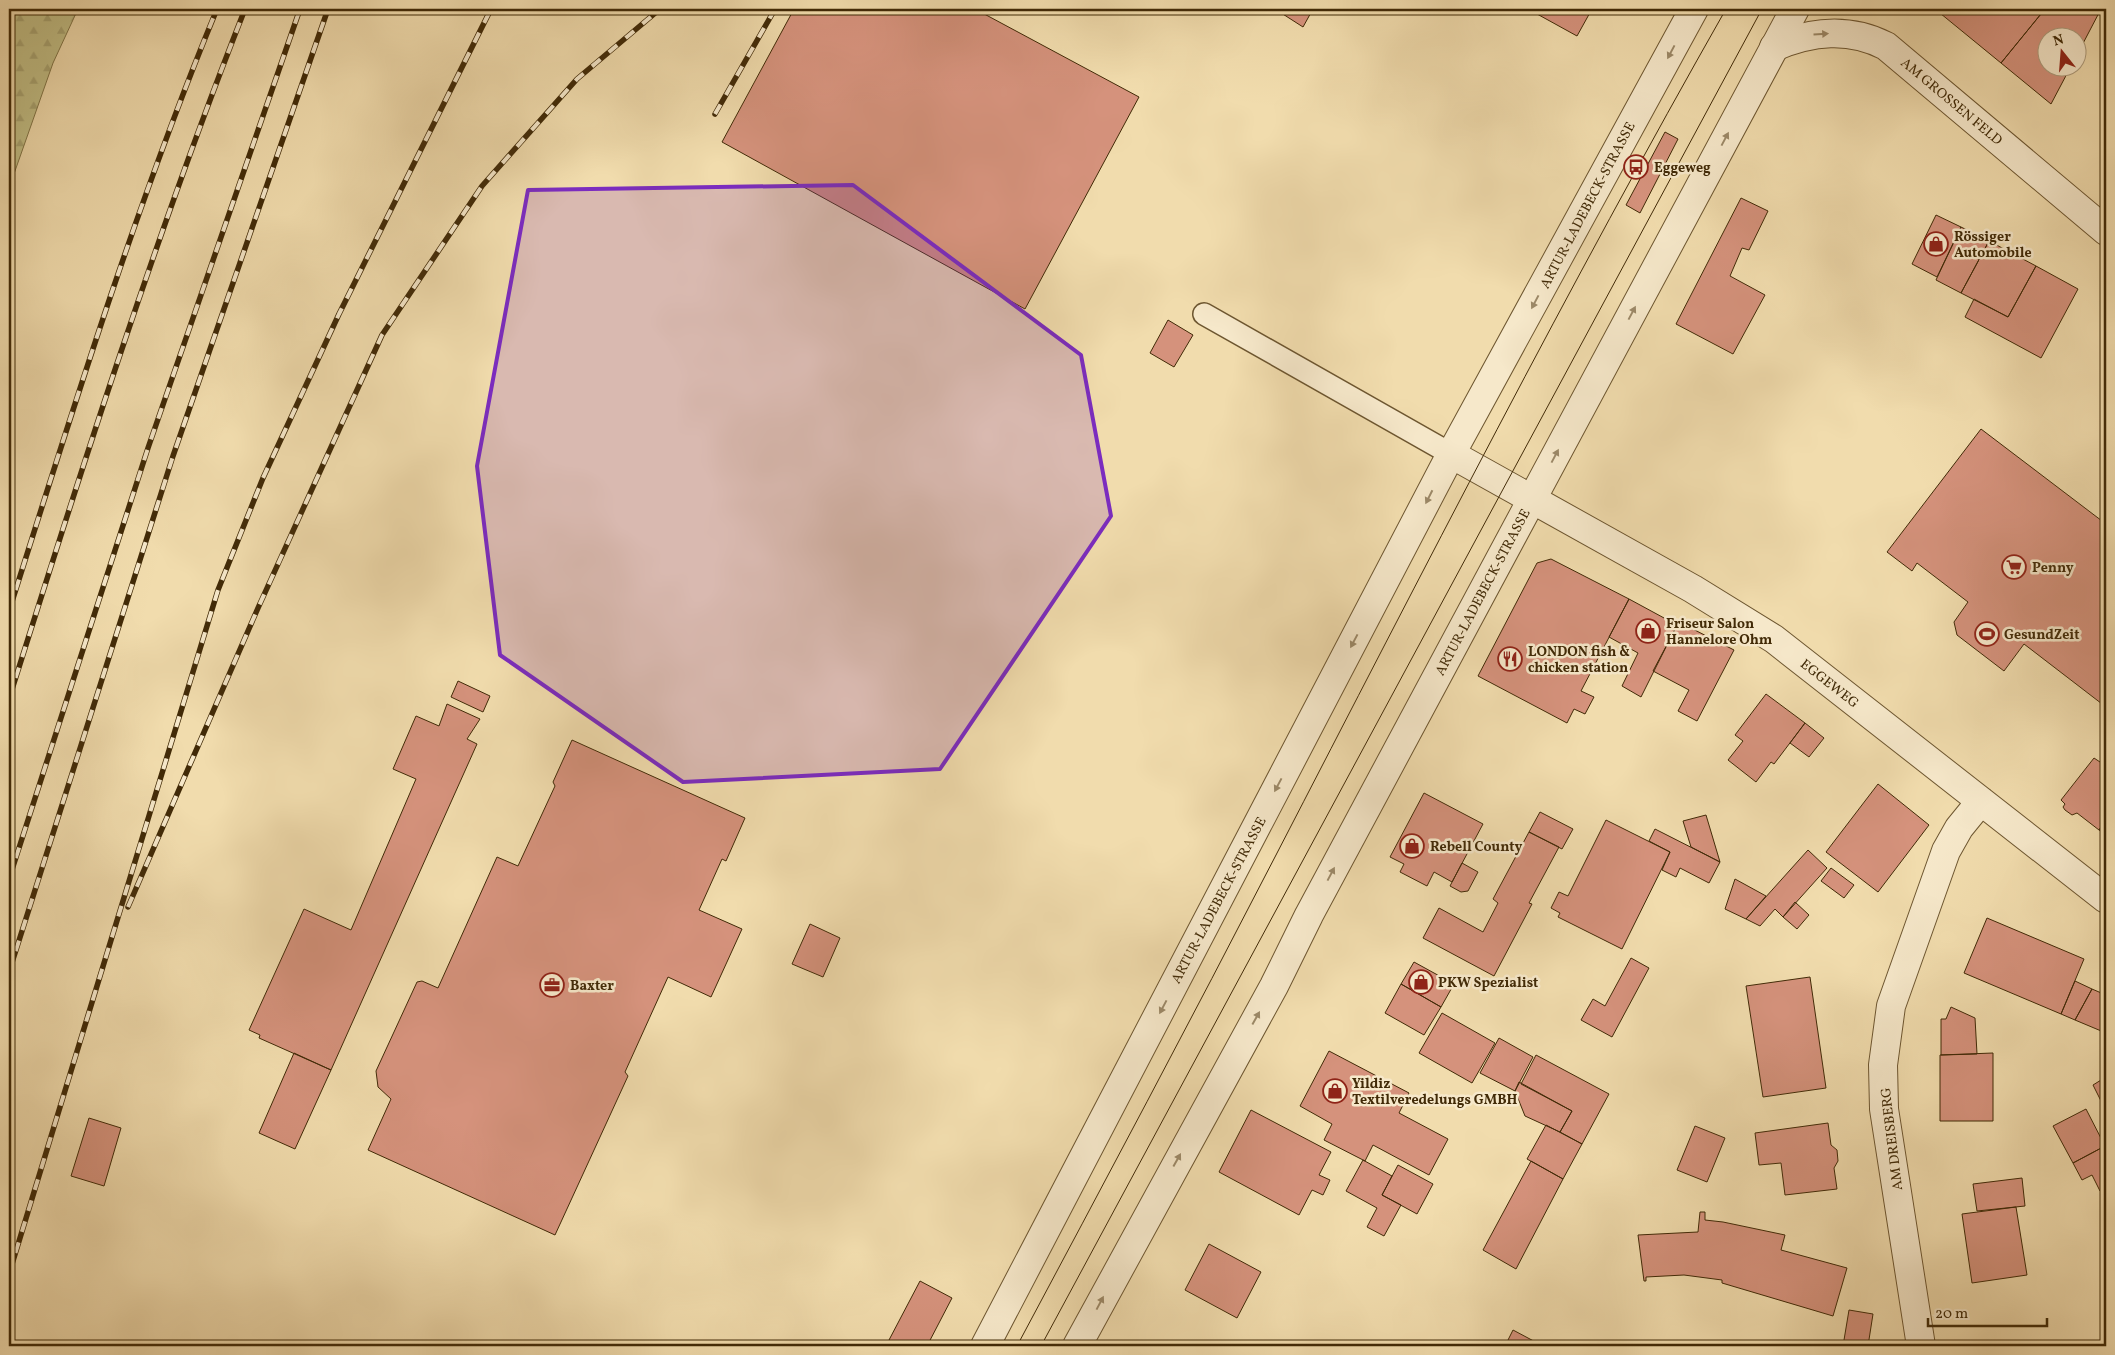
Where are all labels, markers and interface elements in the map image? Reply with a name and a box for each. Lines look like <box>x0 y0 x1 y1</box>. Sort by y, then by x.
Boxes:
north arrow <box>2038 28 2088 78</box>
one-way arrow <box>1813 30 1829 38</box>
text: N <box>2051 30 2066 52</box>
one-way arrow <box>1666 45 1675 58</box>
street label: AM GROSSEN FELD <box>1896 54 2006 150</box>
street label: ARTUR-LADEBECK-STRASSE <box>1536 119 1640 292</box>
one-way arrow <box>1721 131 1729 146</box>
bus stop icon: Eggeweg <box>1623 154 1649 180</box>
place label: Eggeweg <box>1654 159 1711 178</box>
place label: Rössiger Automobile <box>1954 228 2032 263</box>
shop icon: Rössiger Automobile <box>1923 231 1949 257</box>
one-way arrow <box>1531 295 1539 309</box>
one-way arrow <box>1628 305 1636 320</box>
one-way arrow <box>1551 449 1559 463</box>
one-way arrow <box>1425 490 1433 504</box>
street label: ARTUR-LADEBECK-STRASSE <box>1431 506 1535 679</box>
supermarket icon: Penny <box>2001 554 2027 580</box>
place label: Penny <box>2032 559 2074 578</box>
place label: Friseur Salon Hannelore Ohm <box>1666 615 1773 650</box>
shop icon: Friseur Salon Hannelore Ohm <box>1635 618 1661 644</box>
sports icon: GesundZeit <box>1974 621 2000 647</box>
place label: GesundZeit <box>2004 626 2080 645</box>
one-way arrow <box>1350 634 1358 648</box>
place label: LONDON fish & chicken station <box>1528 643 1630 678</box>
restaurant icon: LONDON fish & chicken station <box>1497 646 1523 672</box>
street label: EGGEWEG <box>1796 655 1862 713</box>
one-way arrow <box>1274 778 1283 792</box>
street label: ARTUR-LADEBECK-STRASSE <box>1167 814 1271 987</box>
shop icon: Rebell County <box>1399 833 1425 859</box>
place label: Rebell County <box>1430 838 1523 857</box>
one-way arrow <box>1327 867 1335 881</box>
shop icon: PKW Spezialist <box>1408 969 1434 995</box>
office icon: Baxter <box>539 972 565 998</box>
place label: PKW Spezialist <box>1438 974 1538 993</box>
place label: Baxter <box>570 977 614 996</box>
one-way arrow <box>1159 999 1167 1014</box>
one-way arrow <box>1251 1011 1260 1025</box>
place label: Yildiz Textilveredelungs GMBH <box>1352 1075 1518 1110</box>
shop icon: Yildiz Textilveredelungs GMBH <box>1322 1078 1348 1104</box>
street label: AM DREISBERG <box>1877 1086 1908 1191</box>
one-way arrow <box>1173 1153 1181 1168</box>
scale bar <box>1928 1295 2046 1327</box>
one-way arrow <box>1095 1296 1104 1310</box>
text: 20 m <box>1935 1304 1968 1325</box>

